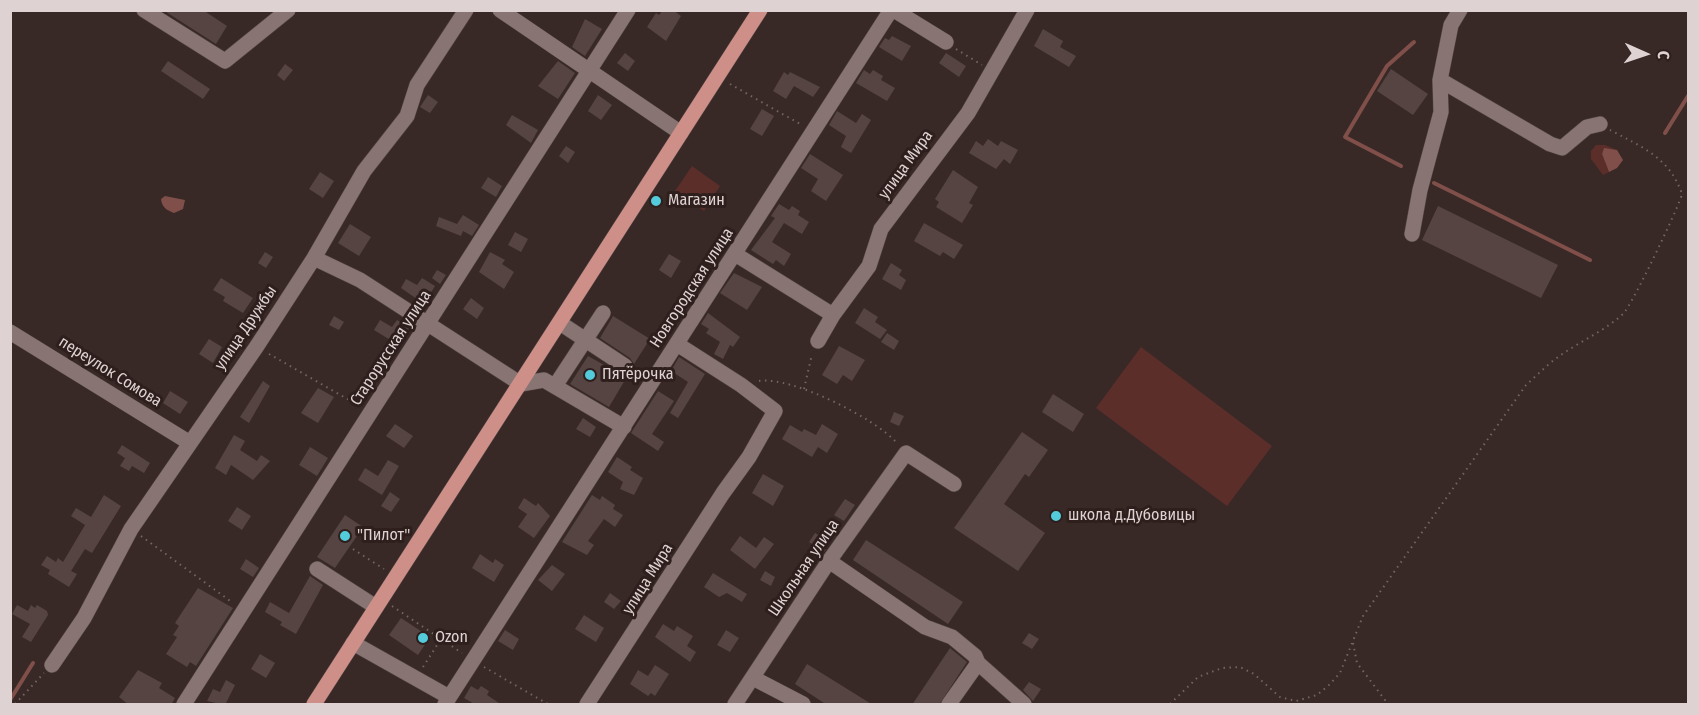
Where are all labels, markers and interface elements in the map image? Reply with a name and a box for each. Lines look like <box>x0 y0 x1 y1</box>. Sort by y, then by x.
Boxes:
north arrow <box>1615 24 1675 84</box>
text: С <box>1654 50 1673 60</box>
street label: улица Мира <box>875 127 937 203</box>
place label: Магазин <box>668 191 725 211</box>
marker: Магазин <box>649 194 663 208</box>
street label: Новгородская улица <box>646 225 738 351</box>
street label: улица Дружбы <box>211 282 281 374</box>
street label: Старорусская улица <box>347 287 435 409</box>
street label: переулок Сомова <box>55 333 165 411</box>
place label: Пятёрочка <box>602 365 674 385</box>
marker: Пятёрочка <box>583 368 597 382</box>
place label: школа д.Дубовицы <box>1068 506 1195 526</box>
marker: школа д.Дубовицы <box>1049 509 1063 523</box>
street label: Школьная улица <box>765 516 843 620</box>
place label: "Пилот" <box>357 526 410 546</box>
marker: "Пилот" <box>338 529 352 543</box>
street label: улица Мира <box>619 540 677 618</box>
place label: Ozon <box>435 628 468 648</box>
marker: Ozon <box>416 631 430 645</box>

